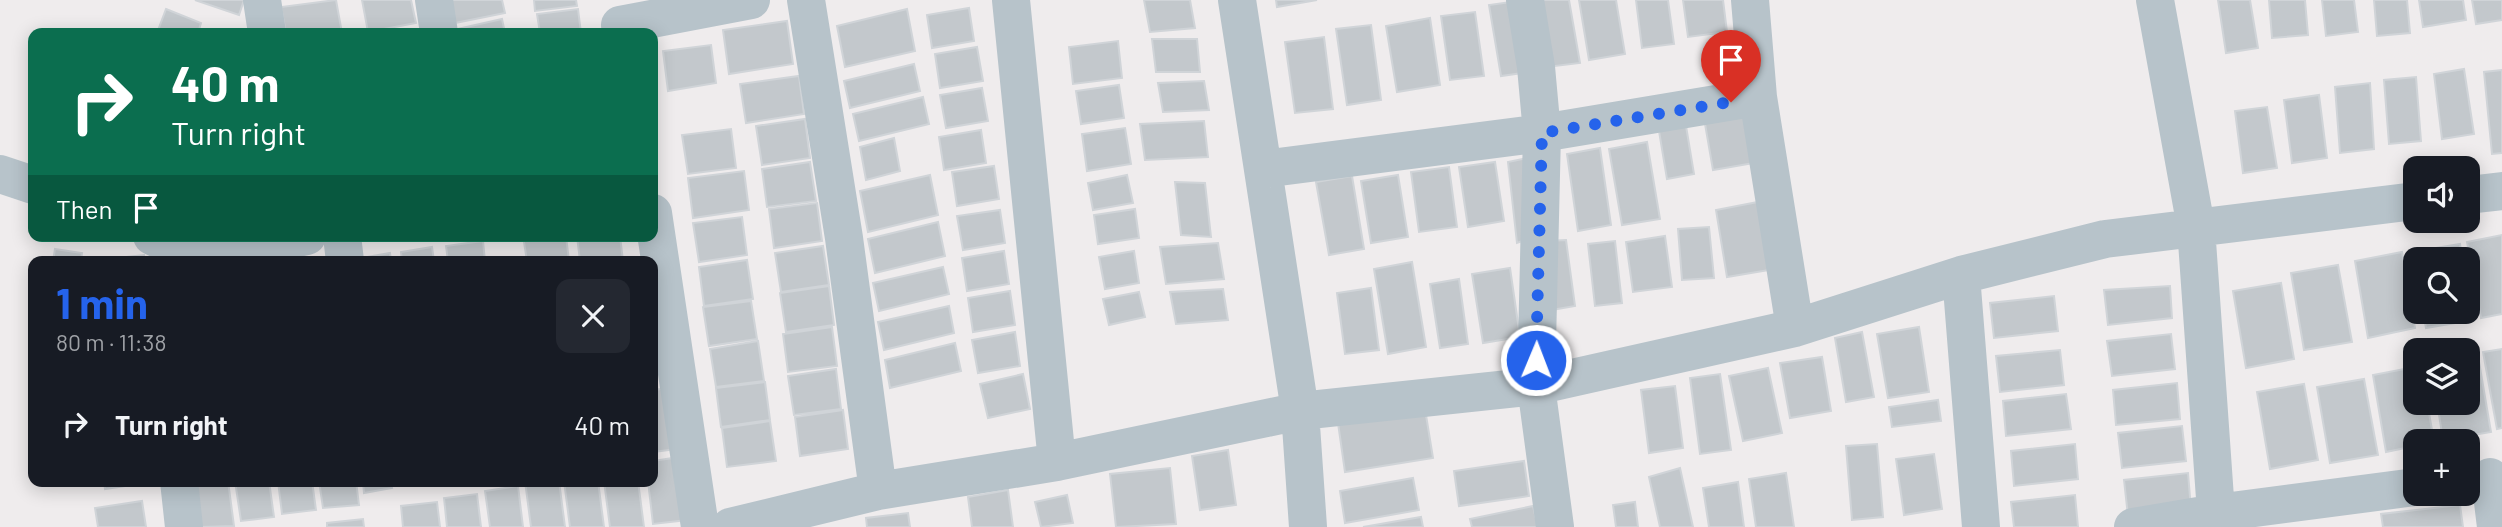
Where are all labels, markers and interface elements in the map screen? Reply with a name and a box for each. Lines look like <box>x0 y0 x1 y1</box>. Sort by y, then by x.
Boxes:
pin <box>1701 30 1761 102</box>
icon: arrive <box>1712 41 1750 79</box>
text: 40 m <box>171 53 279 112</box>
icon: right <box>56 56 147 147</box>
text: Turn right <box>171 113 306 151</box>
map controls <box>2403 156 2480 506</box>
button: sound <box>2403 156 2480 233</box>
icon: arrive <box>127 189 165 227</box>
text: Then <box>56 193 113 224</box>
button: search <box>2403 247 2480 324</box>
text: 1 min <box>56 277 148 327</box>
button: close <box>556 279 630 353</box>
position arrow <box>1499 323 1573 397</box>
text: 80 m · 11:38 <box>56 328 166 356</box>
button: layers <box>2403 338 2480 415</box>
icon: right <box>56 405 94 443</box>
text: Turn right <box>115 409 228 440</box>
text: 40 m <box>574 409 630 440</box>
button: + <box>2403 429 2480 506</box>

